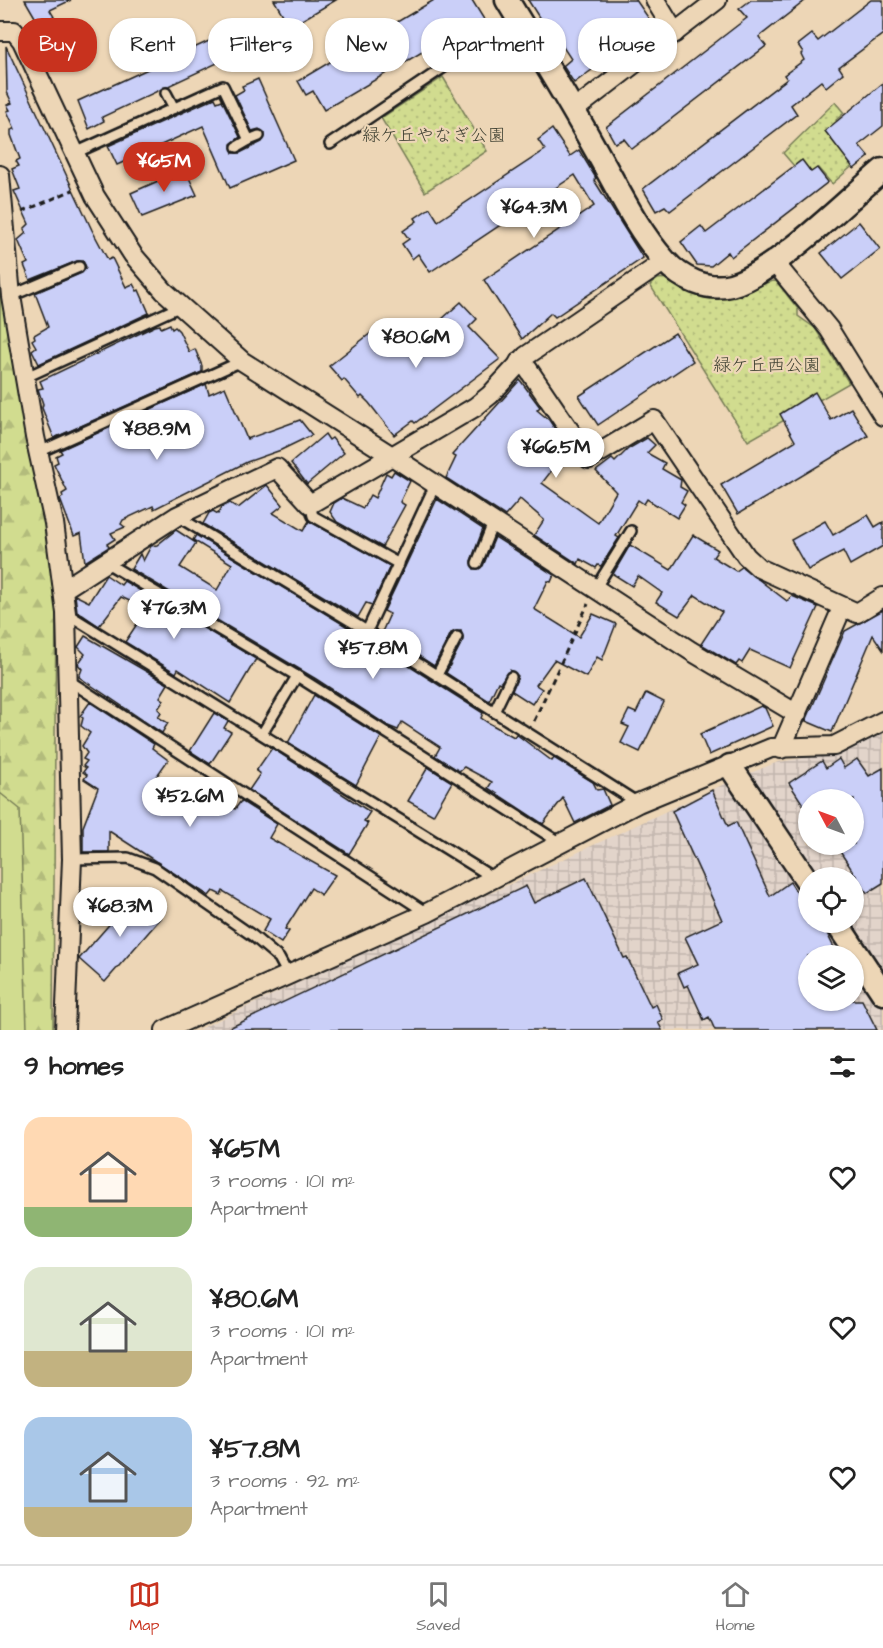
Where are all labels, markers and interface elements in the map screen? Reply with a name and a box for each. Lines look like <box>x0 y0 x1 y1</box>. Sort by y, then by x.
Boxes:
chip: Buy <box>18 18 97 72</box>
chip: Rent <box>109 18 196 72</box>
chip: Filters <box>208 18 313 72</box>
chip: New <box>325 18 409 72</box>
chip: Apartment <box>421 18 566 72</box>
chip: House <box>578 18 677 72</box>
park label: 緑ケ丘やなぎ公園 <box>362 123 506 148</box>
pin: ¥65M <box>128 142 200 193</box>
text: ¥65M <box>137 147 191 175</box>
pin: ¥64.3M <box>485 188 583 239</box>
text: ¥64.3M <box>501 193 567 221</box>
pin: ¥80.6M <box>367 318 465 369</box>
text: ¥80.6M <box>382 323 450 351</box>
park label: 緑ケ丘西公園 <box>713 353 821 378</box>
pin: ¥88.9M <box>108 410 206 461</box>
text: ¥88.9M <box>123 415 191 443</box>
pin: ¥66.5M <box>507 428 605 479</box>
text: ¥66.5M <box>521 433 591 461</box>
pin: ¥76.3M <box>125 589 223 640</box>
text: ¥76.3M <box>141 594 207 622</box>
pin: ¥57.8M <box>324 629 422 680</box>
text: ¥57.8M <box>338 634 408 662</box>
pin: ¥52.6M <box>141 777 239 828</box>
text: ¥52.6M <box>156 782 224 810</box>
north arrow <box>798 789 864 855</box>
map controls <box>798 789 864 1011</box>
button: locate <box>798 867 864 933</box>
pin: ¥68.3M <box>71 887 169 938</box>
text: ¥68.3M <box>87 892 153 920</box>
button: layers <box>798 945 864 1011</box>
text: 9 homes <box>24 1048 124 1084</box>
icon: filters <box>826 1050 859 1083</box>
text: ¥65M <box>210 1131 280 1167</box>
icon: home <box>72 1141 144 1213</box>
icon: heart <box>826 1161 859 1194</box>
text: 3 rooms · 101 m² <box>210 1167 355 1195</box>
text: Apartment <box>210 1195 308 1223</box>
text: ¥80.6M <box>210 1281 299 1317</box>
icon: home <box>72 1291 144 1363</box>
icon: heart <box>826 1311 859 1344</box>
text: 3 rooms · 101 m² <box>210 1317 355 1345</box>
text: Apartment <box>210 1345 308 1373</box>
text: ¥57.8M <box>210 1431 300 1467</box>
icon: home <box>72 1441 144 1513</box>
icon: heart <box>826 1461 859 1494</box>
text: 3 rooms · 92 m² <box>210 1467 360 1495</box>
text: Apartment <box>210 1495 308 1523</box>
tab: Map <box>128 1578 161 1636</box>
tab: Saved <box>416 1578 460 1636</box>
tab: Home <box>715 1578 755 1636</box>

